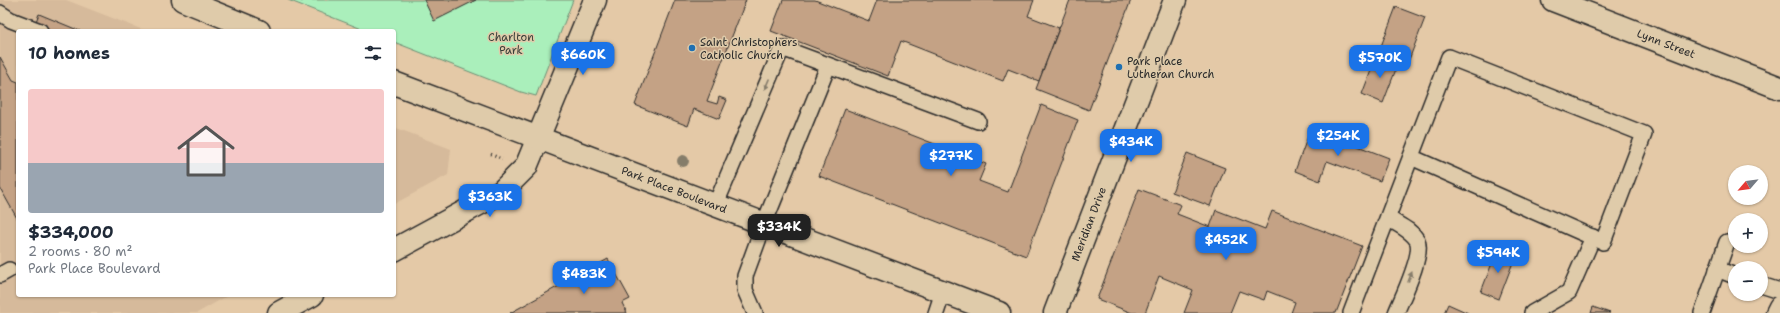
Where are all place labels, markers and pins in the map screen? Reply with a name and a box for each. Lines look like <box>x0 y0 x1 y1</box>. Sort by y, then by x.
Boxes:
place label: Saint Christophers Catholic Church <box>700 35 797 63</box>
pin: $660K <box>555 42 611 76</box>
marker: Saint Christophers Catholic Church <box>687 43 697 53</box>
pin: $570K <box>1352 45 1408 79</box>
place label: Park Place Lutheran Church <box>1127 54 1215 82</box>
marker: Park Place Lutheran Church <box>1114 62 1124 72</box>
pin: $254K <box>1310 123 1366 157</box>
pin: $434K <box>1103 129 1159 163</box>
pin: $277K <box>923 143 979 177</box>
pin: $363K <box>462 184 518 218</box>
pin: $334K <box>751 214 807 248</box>
pin: $452K <box>1198 227 1254 261</box>
pin: $594K <box>1470 240 1526 274</box>
pin: $483K <box>556 261 612 295</box>

